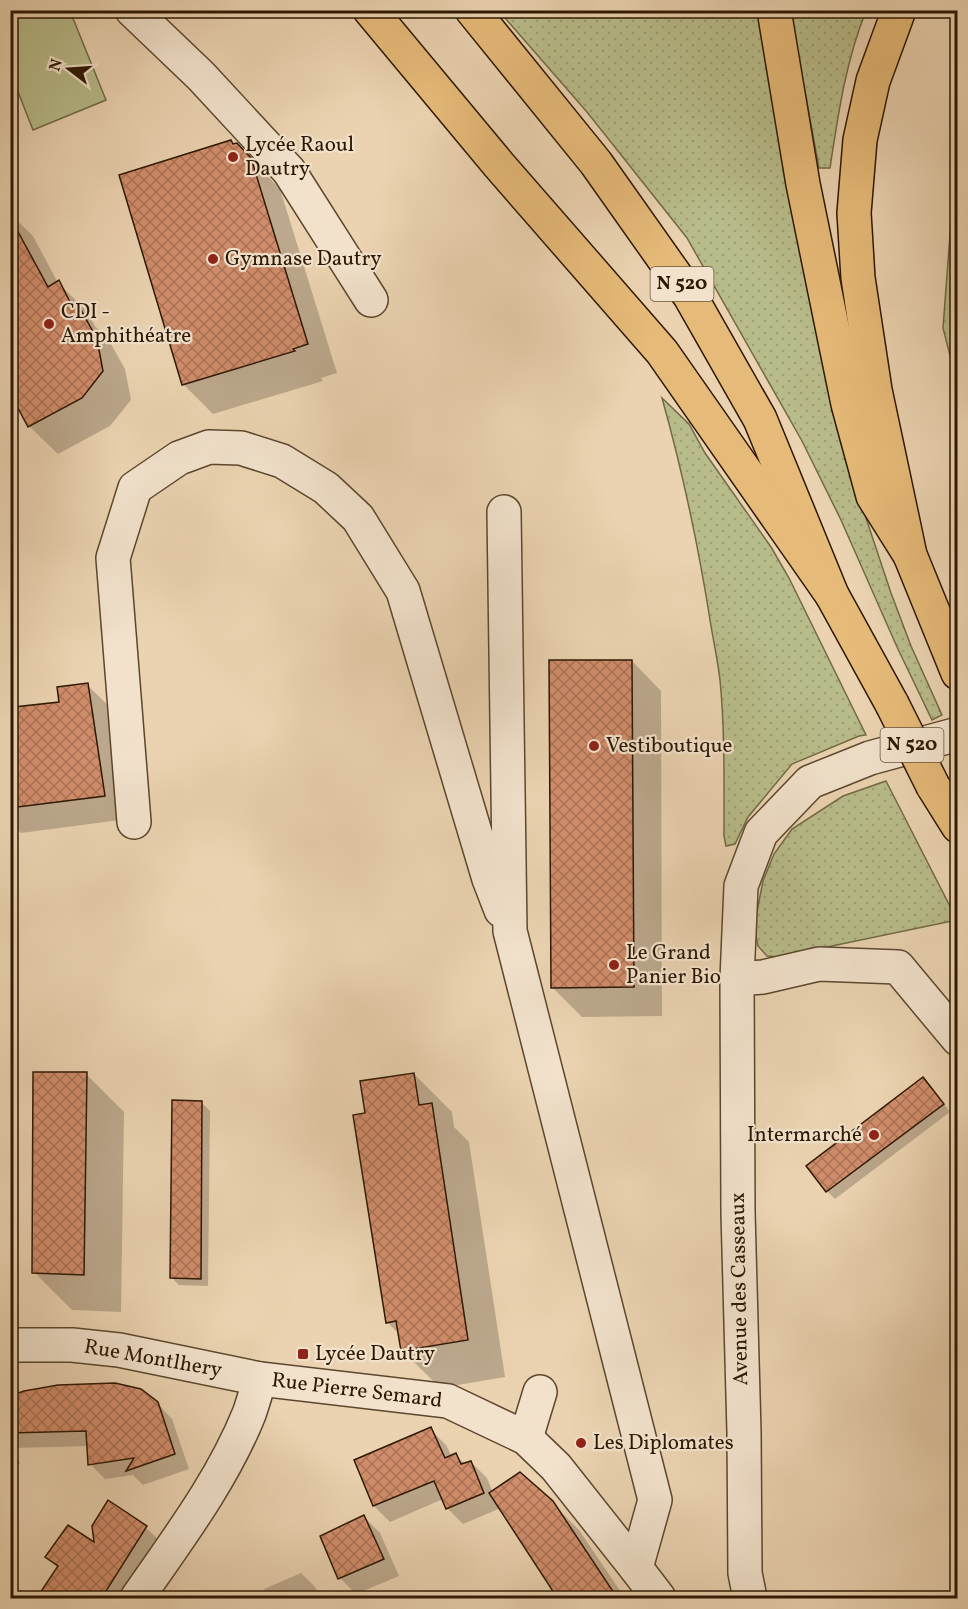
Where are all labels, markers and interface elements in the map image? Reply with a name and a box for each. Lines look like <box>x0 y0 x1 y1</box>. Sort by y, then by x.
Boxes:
north arrow <box>39 39 99 99</box>
text: N <box>44 56 69 74</box>
place label: Lycée Raoul Dautry <box>245 131 354 184</box>
marker: Lycée Raoul Dautry <box>226 150 240 164</box>
place label: Gymnase Dautry <box>225 245 382 274</box>
marker: Gymnase Dautry <box>206 252 220 266</box>
road number: N 520 <box>650 267 714 301</box>
place label: CDI - Amphithéatre <box>61 298 191 351</box>
marker: CDI - Amphithéatre <box>42 317 56 331</box>
road number: N 520 <box>880 728 944 762</box>
place label: Vestiboutique <box>606 732 733 761</box>
marker: Vestiboutique <box>587 739 601 753</box>
place label: Le Grand Panier Bio <box>626 939 721 992</box>
marker: Le Grand Panier Bio <box>607 958 621 972</box>
place label: Intermarché <box>747 1121 862 1150</box>
marker: Intermarché <box>867 1128 881 1142</box>
street label: Avenue des Casseaux <box>724 1192 756 1386</box>
street label: Rue Montlhery <box>82 1333 225 1386</box>
place label: Lycée Dautry <box>315 1340 436 1369</box>
marker: Lycée Dautry <box>296 1347 310 1361</box>
street label: Rue Pierre Semard <box>270 1366 444 1416</box>
place label: Les Diplomates <box>593 1429 734 1458</box>
marker: Les Diplomates <box>574 1436 588 1450</box>

